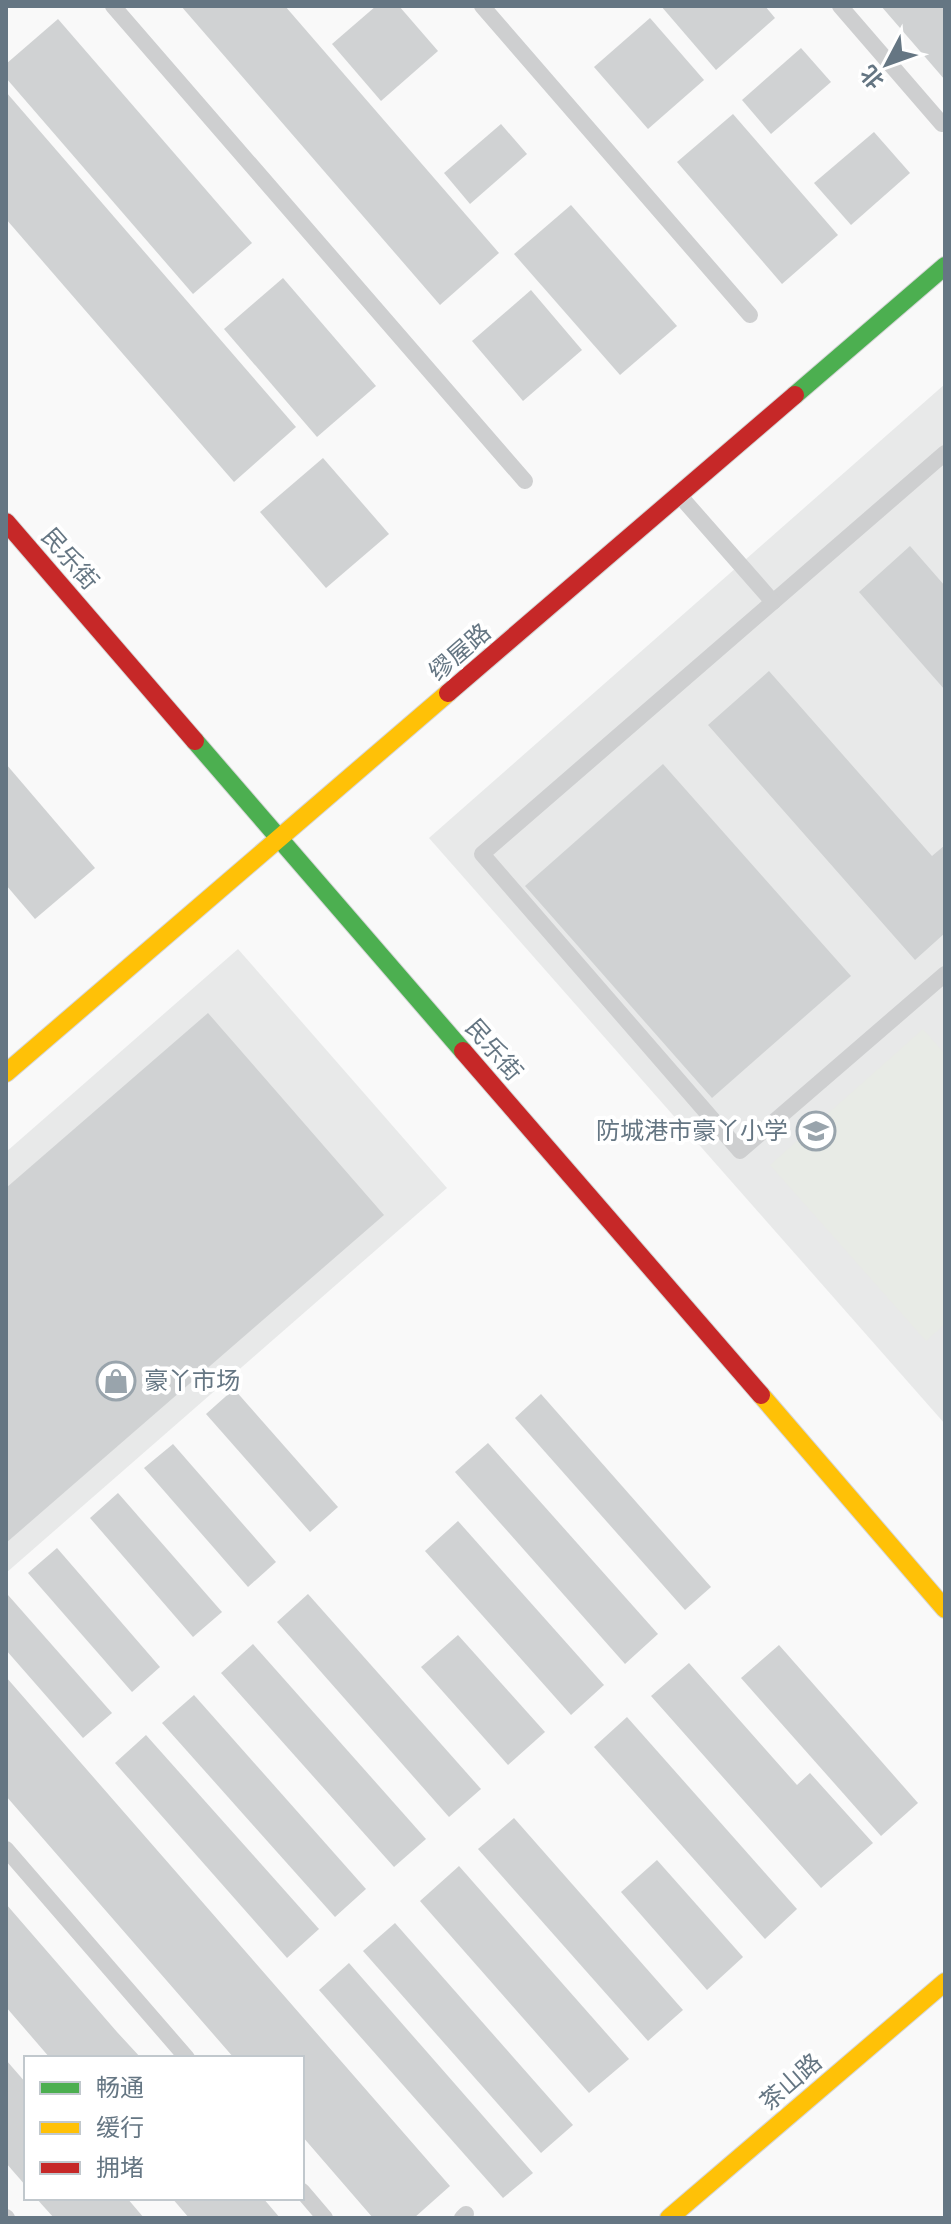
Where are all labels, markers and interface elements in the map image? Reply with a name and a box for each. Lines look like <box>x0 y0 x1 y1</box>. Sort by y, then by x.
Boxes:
north arrow <box>847 24 927 104</box>
text: 北 <box>856 61 888 93</box>
street label: 民乐街 <box>37 523 103 595</box>
street label: 缪屋路 <box>424 619 496 685</box>
street label: 民乐街 <box>461 1014 527 1086</box>
school or university icon: 防城港市豪丫小学 <box>795 1110 837 1152</box>
place label: 防城港市豪丫小学 <box>596 1118 788 1144</box>
shop icon: 豪丫市场 <box>95 1360 137 1402</box>
place label: 豪丫市场 <box>144 1368 240 1394</box>
street label: 茶山路 <box>755 2049 827 2115</box>
legend <box>24 2056 304 2200</box>
text: 畅通 <box>96 2075 144 2101</box>
text: 缓行 <box>96 2115 144 2141</box>
text: 拥堵 <box>96 2155 144 2181</box>

